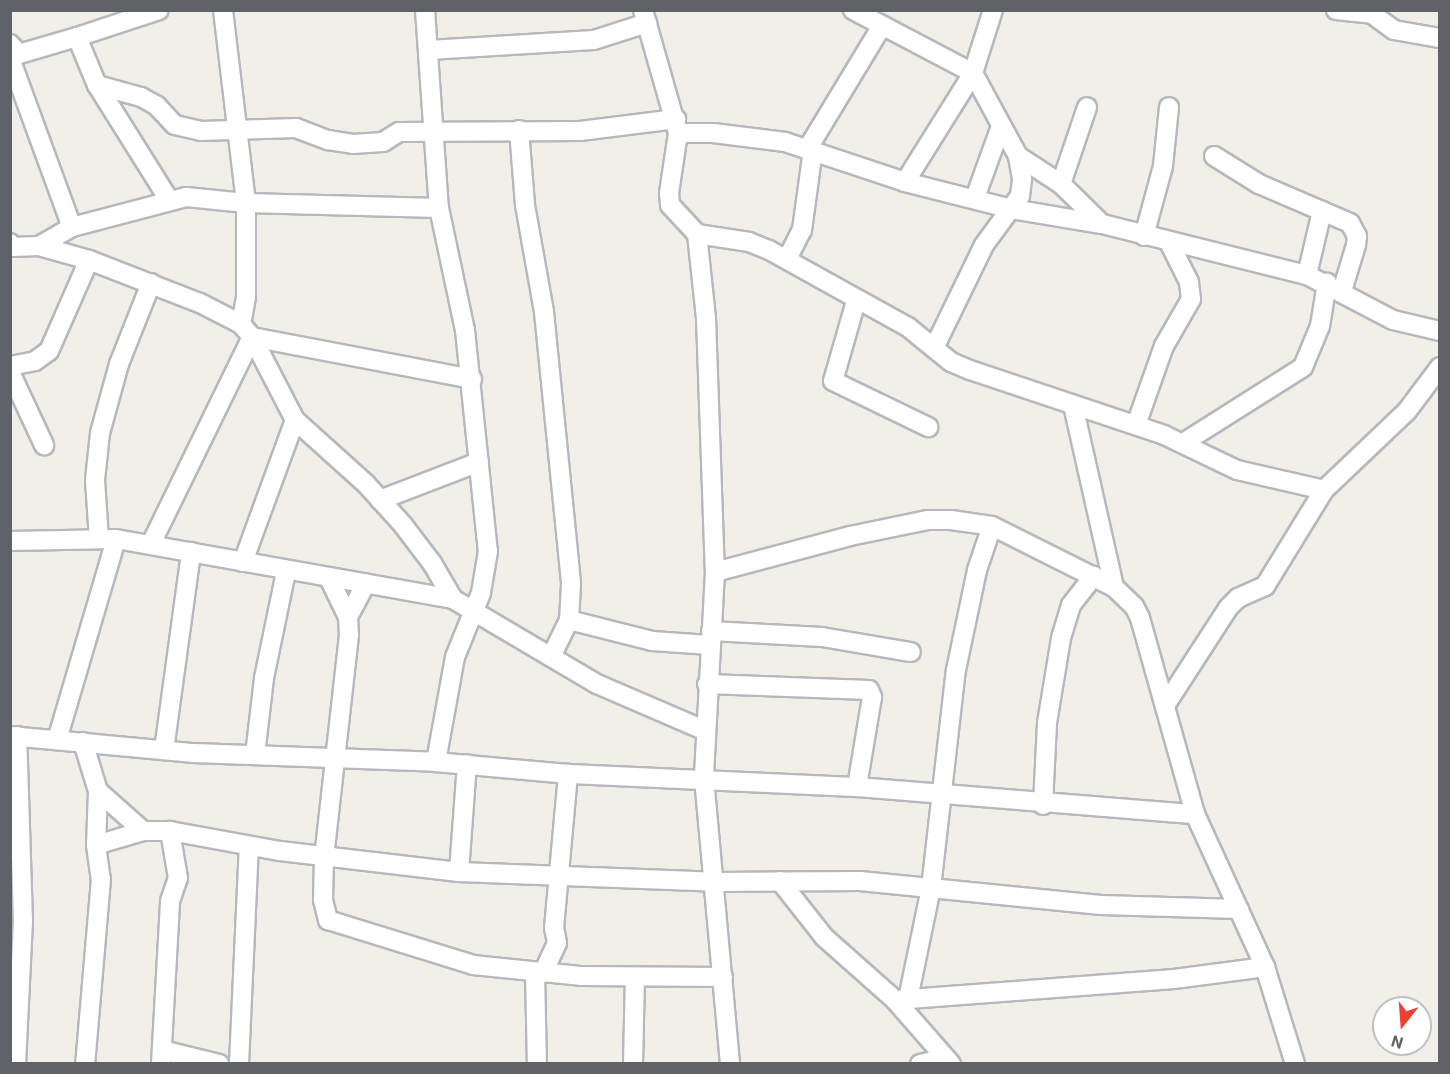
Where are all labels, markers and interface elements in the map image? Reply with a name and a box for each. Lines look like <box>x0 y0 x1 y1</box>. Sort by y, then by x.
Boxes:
north arrow <box>1372 996 1432 1056</box>
text: N <box>1389 1031 1405 1053</box>

